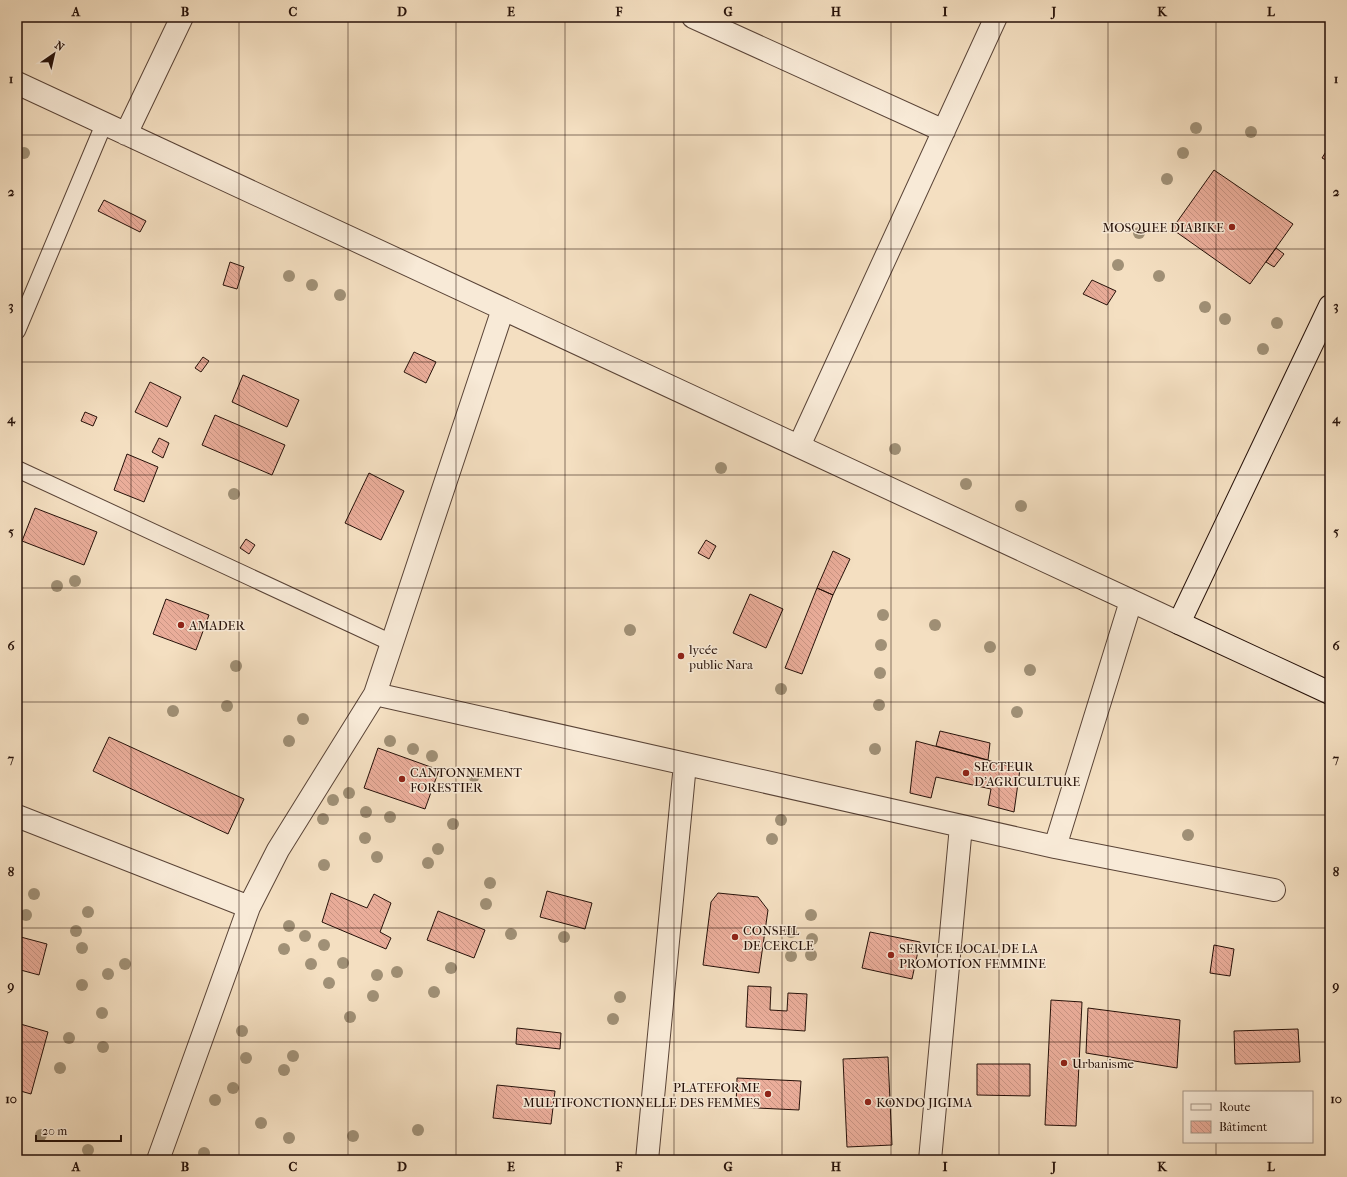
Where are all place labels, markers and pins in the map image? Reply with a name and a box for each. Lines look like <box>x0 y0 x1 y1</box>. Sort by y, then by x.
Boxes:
place label: MOSQUEE DIABIKE <box>1103 220 1224 235</box>
marker: MOSQUEE DIABIKE <box>1227 222 1237 232</box>
place label: AMADER <box>188 618 245 633</box>
marker: AMADER <box>176 620 186 630</box>
place label: lycée public Nara <box>688 642 754 672</box>
marker: lycée public Nara <box>676 651 686 661</box>
place label: SECTEUR D'AGRICULTURE <box>974 759 1080 789</box>
place label: CANTONNEMENT FORESTIER <box>410 765 522 795</box>
marker: SECTEUR D'AGRICULTURE <box>961 768 971 778</box>
marker: CANTONNEMENT FORESTIER <box>397 774 407 784</box>
place label: CONSEIL DE CERCLE <box>743 923 814 953</box>
marker: CONSEIL DE CERCLE <box>730 932 740 942</box>
place label: SERVICE LOCAL DE LA PROMOTION FEMMINE <box>899 941 1046 971</box>
marker: SERVICE LOCAL DE LA PROMOTION FEMMINE <box>886 950 896 960</box>
place label: Urbanisme <box>1072 1056 1134 1071</box>
marker: Urbanisme <box>1059 1058 1069 1068</box>
place label: PLATEFORME MULTIFONCTIONNELLE DES FEMMES <box>523 1080 760 1110</box>
marker: PLATEFORME MULTIFONCTIONNELLE DES FEMMES <box>763 1089 773 1099</box>
place label: KONDO JIGIMA <box>876 1095 973 1110</box>
marker: KONDO JIGIMA <box>863 1097 873 1107</box>

